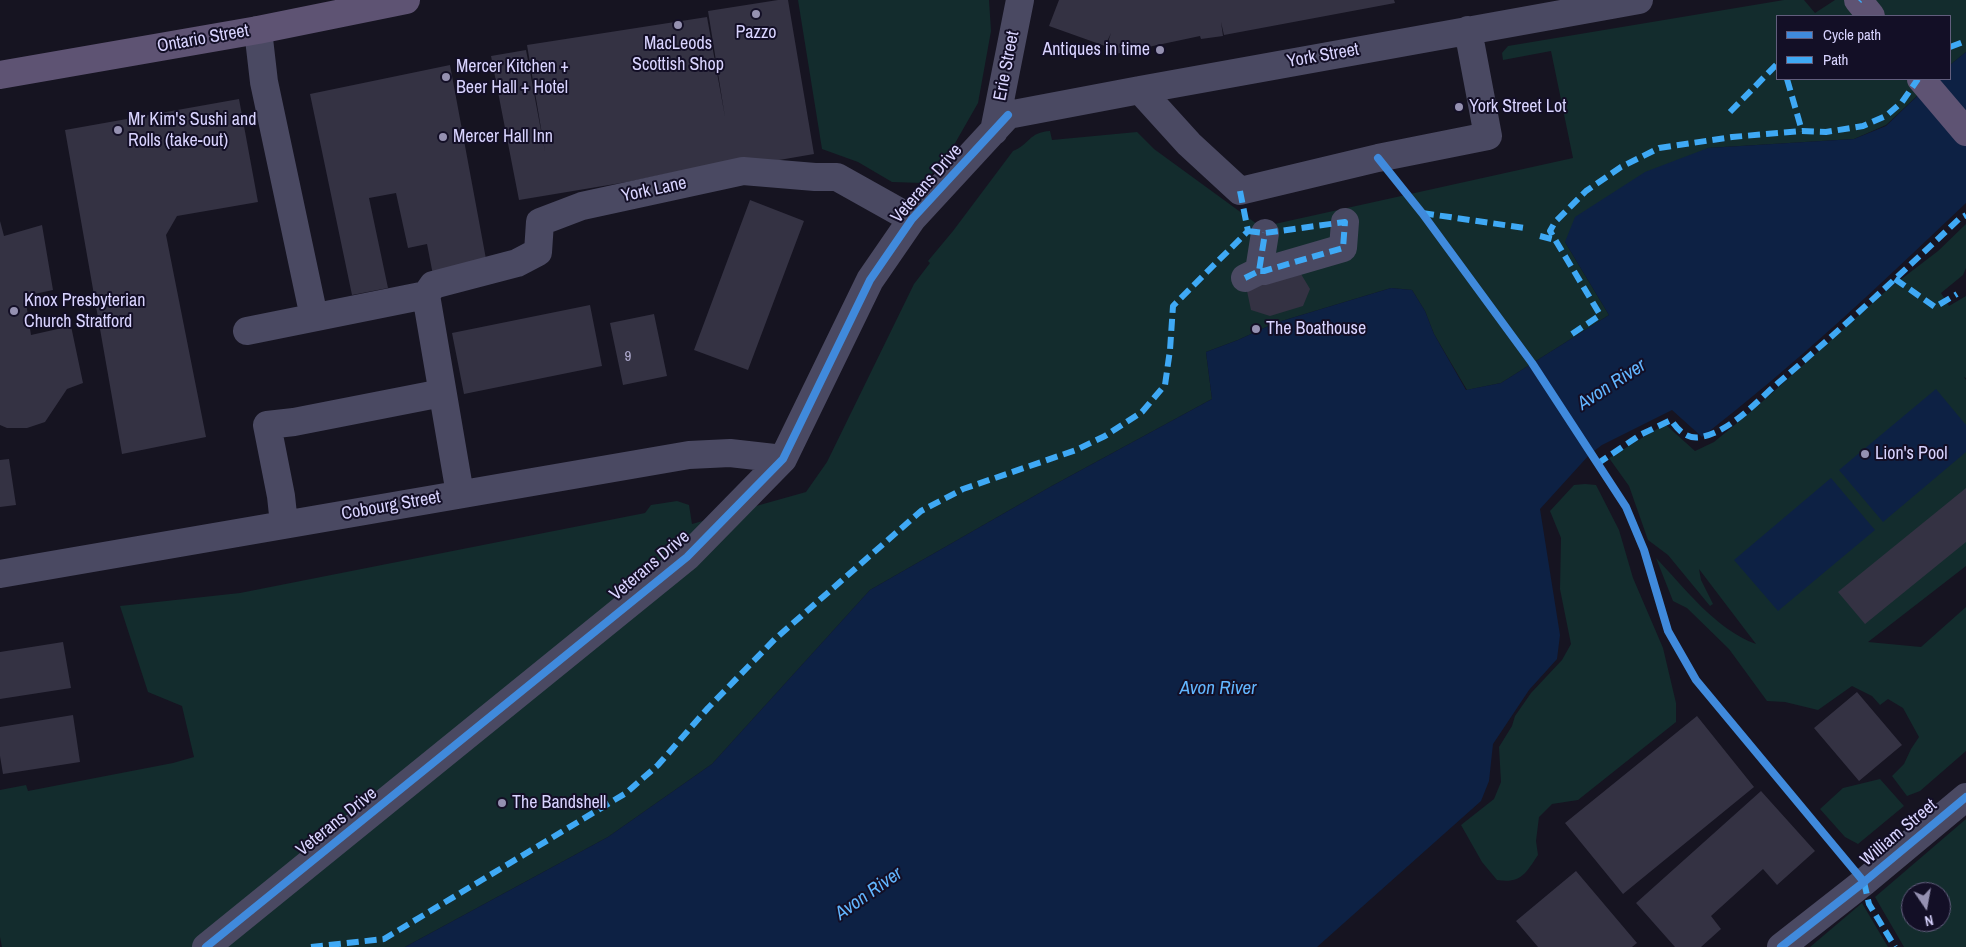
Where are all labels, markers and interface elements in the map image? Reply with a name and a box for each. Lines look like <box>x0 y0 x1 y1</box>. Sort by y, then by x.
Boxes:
marker: Pazzo <box>750 8 762 20</box>
legend <box>1776 15 1951 80</box>
marker: MacLeods Scottish Shop <box>672 19 684 31</box>
street label: Ontario Street <box>155 20 251 58</box>
place label: Pazzo <box>735 22 777 44</box>
text: Cycle path <box>1823 24 1881 45</box>
street label: Erie Street <box>990 29 1024 103</box>
place label: MacLeods Scottish Shop <box>632 33 724 76</box>
place label: Antiques in time <box>1043 39 1150 61</box>
street label: York Street <box>1285 39 1361 73</box>
marker: Antiques in time <box>1154 44 1166 56</box>
text: Path <box>1823 49 1848 70</box>
place label: Mercer Kitchen + Beer Hall + Hotel <box>456 56 569 98</box>
marker: Mercer Kitchen + Beer Hall + Hotel <box>440 71 452 83</box>
place label: York Street Lot <box>1469 96 1566 118</box>
marker: York Street Lot <box>1453 101 1465 113</box>
place label: Mr Kim's Sushi and Rolls (take-out) <box>128 109 256 152</box>
marker: Mr Kim's Sushi and Rolls (take-out) <box>112 124 124 136</box>
place label: Mercer Hall Inn <box>453 126 553 148</box>
marker: Mercer Hall Inn <box>437 131 449 143</box>
street label: Veterans Drive <box>887 140 967 228</box>
street label: York Lane <box>619 173 689 207</box>
place label: Knox Presbyterian Church Stratford <box>24 290 145 332</box>
marker: Knox Presbyterian Church Stratford <box>8 305 20 317</box>
place label: The Boathouse <box>1266 318 1366 340</box>
marker: The Boathouse <box>1250 323 1262 335</box>
house number: 9 <box>625 348 631 366</box>
water label: Avon River <box>1574 355 1650 415</box>
place label: Lion's Pool <box>1875 443 1948 465</box>
marker: Lion's Pool <box>1859 448 1871 460</box>
street label: Cobourg Street <box>340 487 442 525</box>
street label: Veterans Drive <box>606 526 694 606</box>
water label: Avon River <box>1180 678 1256 700</box>
street label: Veterans Drive <box>292 783 382 861</box>
place label: The Bandshell <box>512 792 606 814</box>
street label: William Street <box>1857 795 1941 871</box>
marker: The Bandshell <box>496 797 508 809</box>
water label: Avon River <box>831 863 907 925</box>
north arrow <box>1901 882 1951 932</box>
text: N <box>1923 911 1935 930</box>

